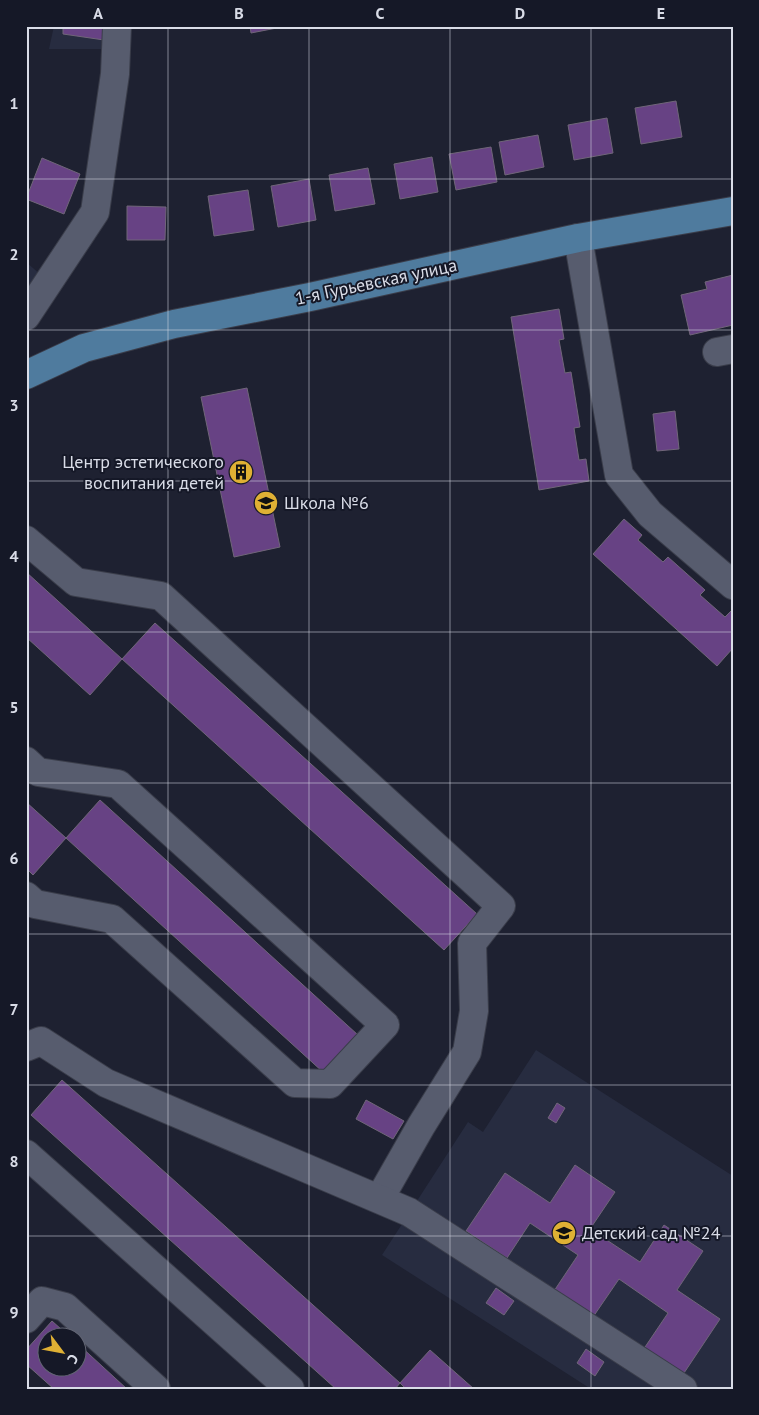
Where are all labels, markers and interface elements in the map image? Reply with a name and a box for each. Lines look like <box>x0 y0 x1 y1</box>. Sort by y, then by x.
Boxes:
text: A <box>93 3 103 23</box>
text: B <box>234 3 244 23</box>
text: C <box>376 3 385 23</box>
text: D <box>515 3 525 23</box>
text: E <box>657 3 665 23</box>
text: 1 <box>9 93 19 113</box>
text: 2 <box>9 244 19 264</box>
street label: 1-я Гурьевская улица <box>293 253 459 310</box>
text: 3 <box>9 395 19 415</box>
place label: Центр эстетического воспитания детей <box>62 450 224 494</box>
building icon: Центр эстетического воспитания детей <box>228 459 254 485</box>
school or university icon: Школа №6 <box>253 490 279 516</box>
place label: Школа №6 <box>284 491 369 514</box>
text: 4 <box>9 546 19 566</box>
text: 5 <box>9 697 19 717</box>
text: 6 <box>9 848 19 868</box>
text: 7 <box>9 999 19 1019</box>
text: 8 <box>9 1151 19 1171</box>
school or university icon: Детский сад №24 <box>551 1220 577 1246</box>
place label: Детский сад №24 <box>582 1221 721 1244</box>
text: 9 <box>9 1302 19 1322</box>
north arrow <box>38 1328 88 1378</box>
text: С <box>63 1351 83 1367</box>

